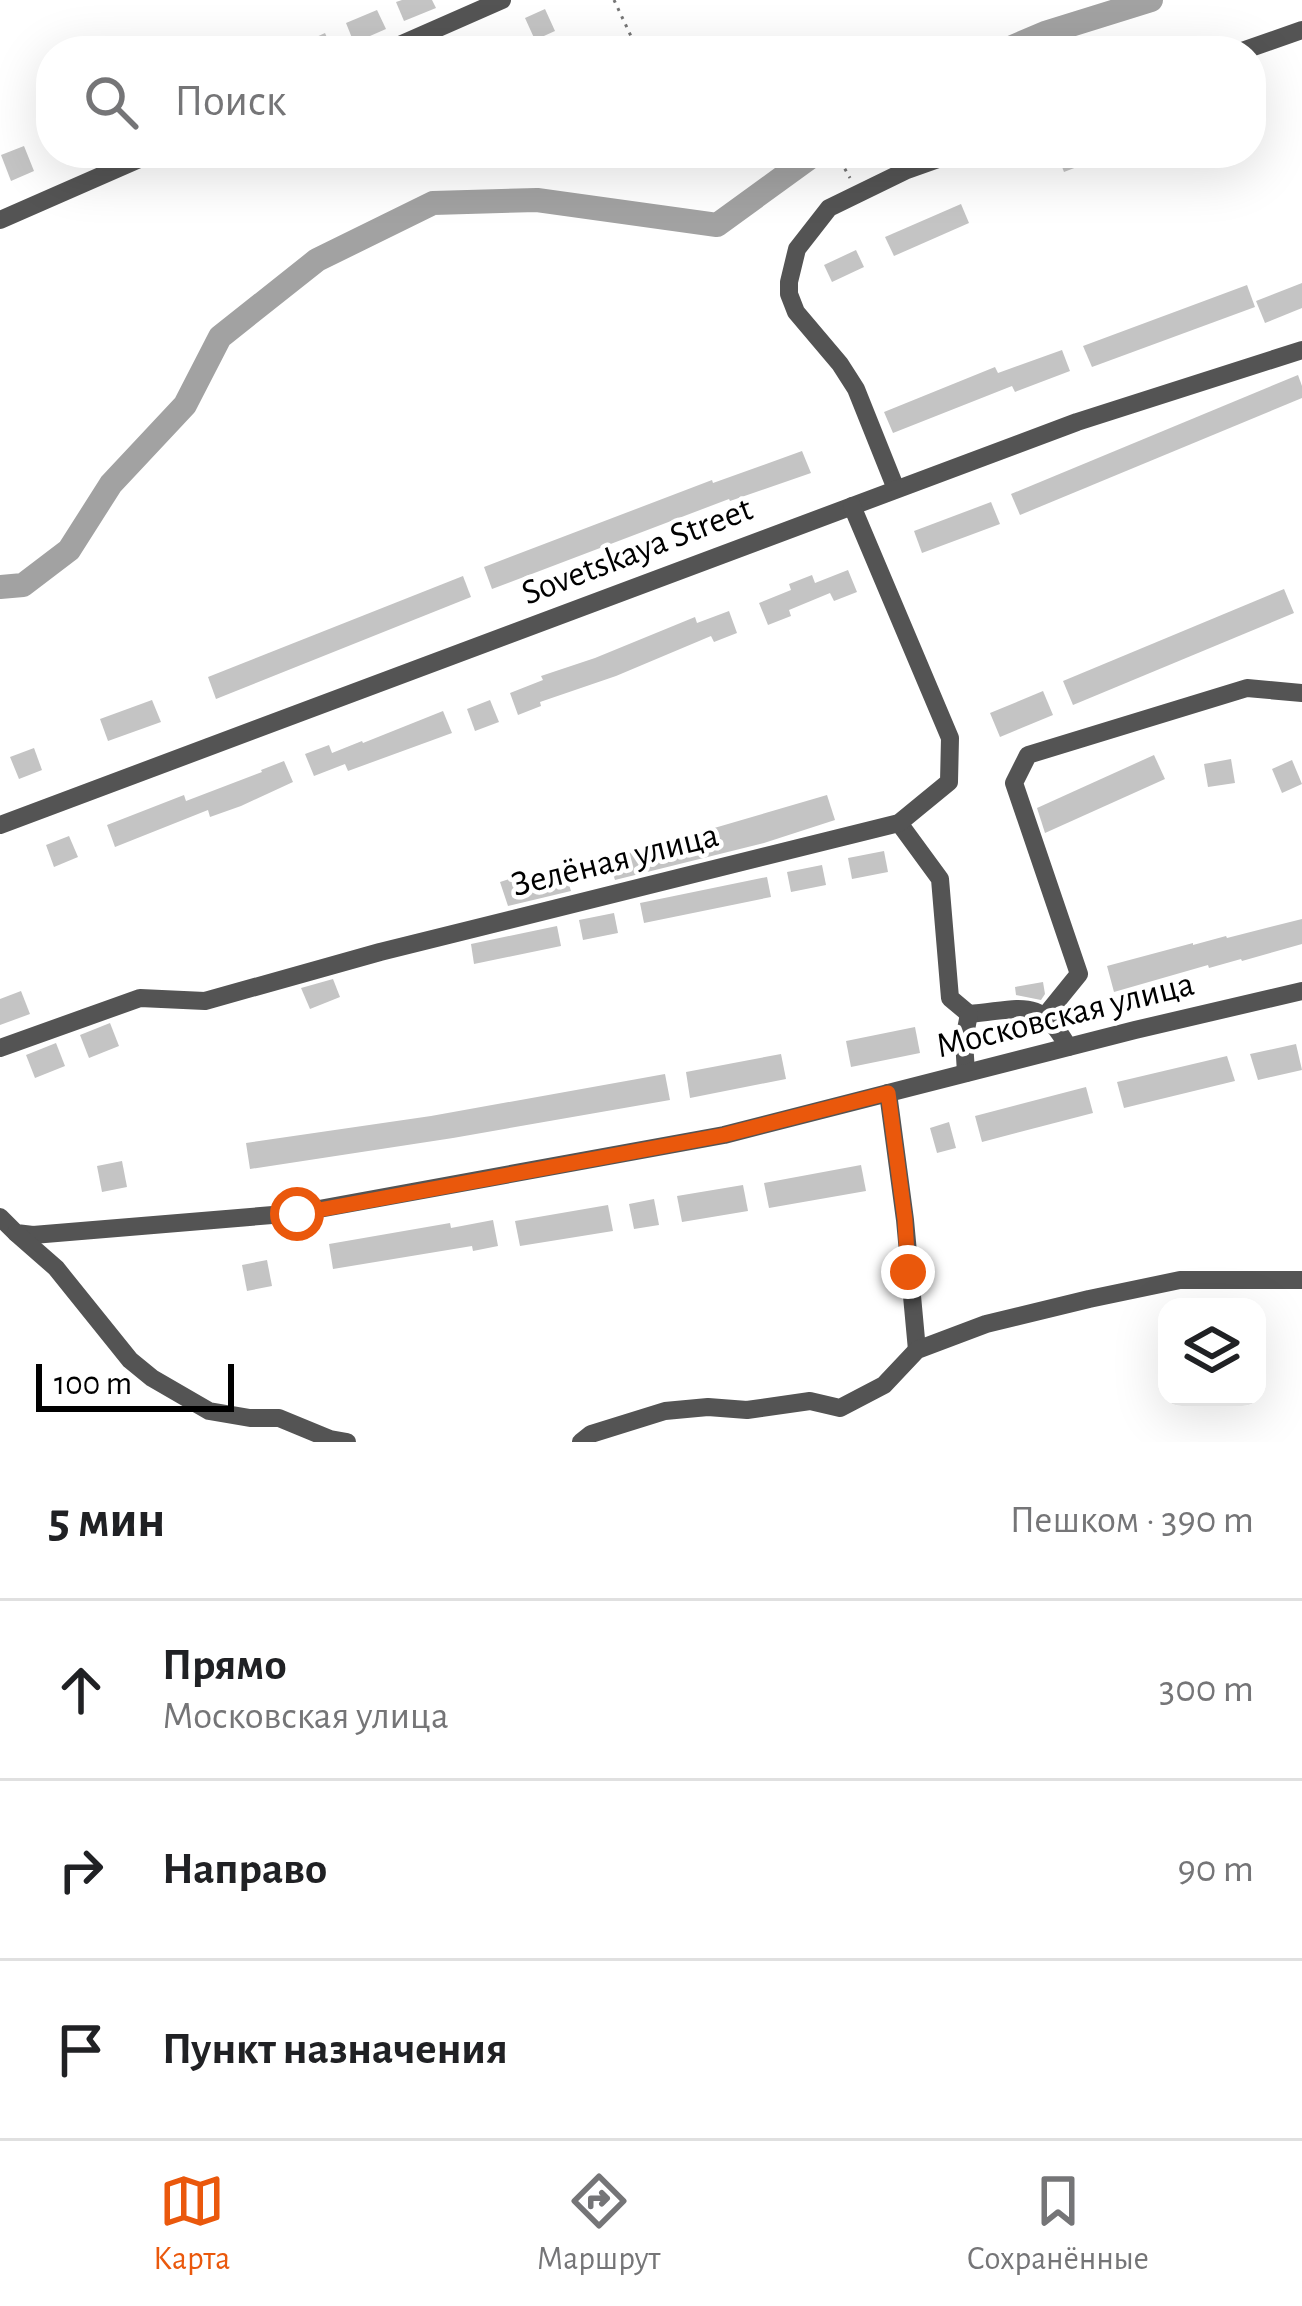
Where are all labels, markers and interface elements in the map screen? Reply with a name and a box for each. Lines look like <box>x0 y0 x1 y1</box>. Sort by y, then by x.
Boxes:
search box <box>36 36 1266 168</box>
icon: search <box>78 69 144 135</box>
text: Поиск <box>174 79 286 124</box>
street label: Sovetskaya Street <box>517 490 758 611</box>
street label: Зелёная улица <box>508 817 722 903</box>
street label: Московская улица <box>932 966 1198 1064</box>
route start <box>270 1187 324 1241</box>
route end <box>881 1245 935 1299</box>
map controls <box>1158 1298 1266 1406</box>
button: layers <box>1158 1298 1266 1406</box>
scale bar <box>36 1358 234 1411</box>
text: 100 m <box>54 1368 132 1401</box>
text: 5 мин <box>48 1495 165 1546</box>
text: Пешком · 390 m <box>1010 1501 1254 1540</box>
text: Прямо <box>162 1643 287 1688</box>
icon: ahead <box>48 1657 114 1723</box>
text: 300 m <box>1159 1670 1254 1709</box>
text: Московская улица <box>162 1697 449 1736</box>
icon: right <box>48 1837 114 1903</box>
text: Направо <box>162 1847 327 1892</box>
text: 90 m <box>1177 1850 1254 1889</box>
icon: arrive <box>48 2017 114 2083</box>
text: Пункт назначения <box>162 2027 508 2072</box>
tab: Карта <box>153 2168 230 2280</box>
tab: Маршрут <box>537 2168 660 2280</box>
tab: Сохранённые <box>967 2168 1149 2280</box>

